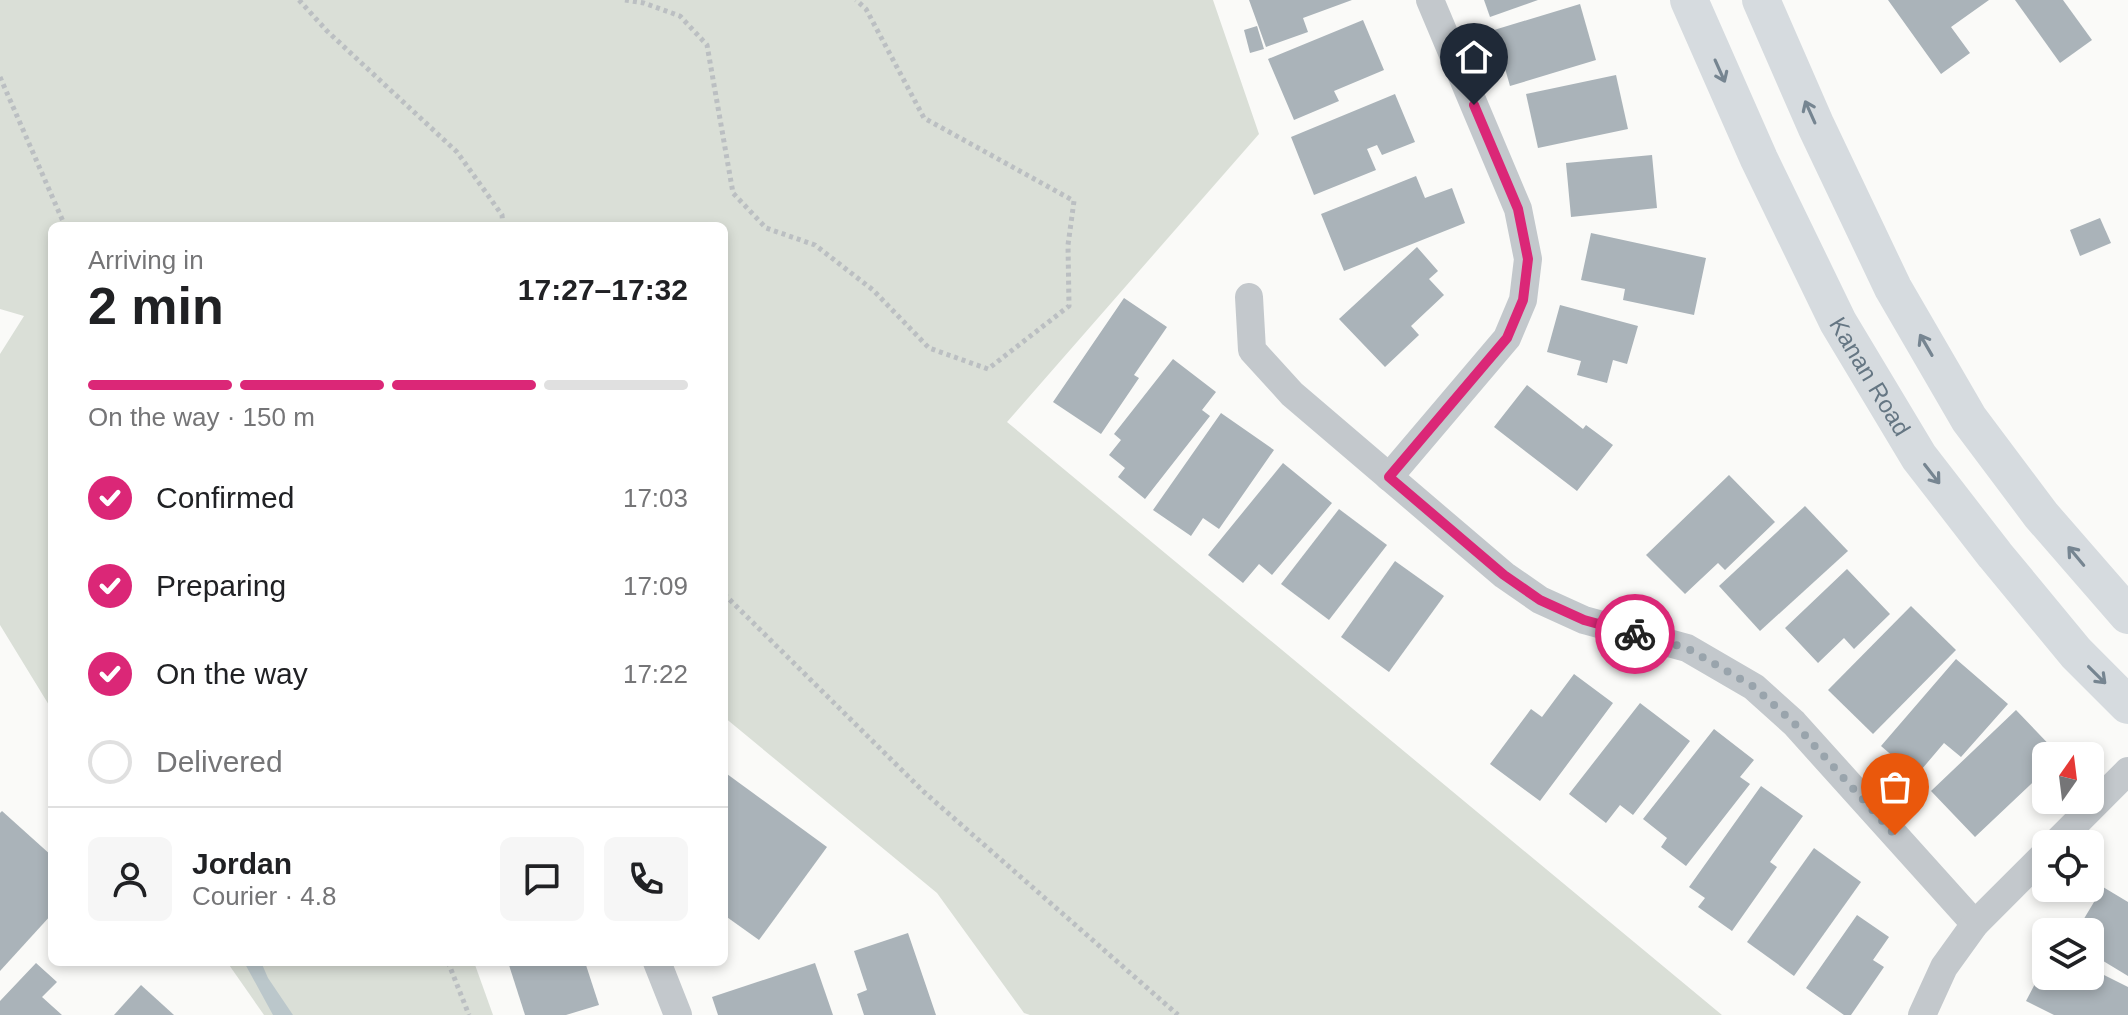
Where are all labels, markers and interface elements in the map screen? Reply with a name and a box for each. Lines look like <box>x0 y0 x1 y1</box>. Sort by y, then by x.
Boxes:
pin <box>1440 23 1508 105</box>
icon: home <box>1452 35 1496 79</box>
one-way arrow <box>1714 59 1729 83</box>
one-way arrow <box>1802 101 1817 125</box>
text: Arriving in <box>88 245 204 275</box>
text: 17:27–17:32 <box>518 273 688 306</box>
text: 2 min <box>88 277 224 335</box>
street label: Kanan Road <box>1825 312 1916 440</box>
one-way arrow <box>1918 334 1934 357</box>
text: On the way · 150 m <box>88 402 315 432</box>
one-way arrow <box>1924 463 1941 484</box>
icon: check <box>88 476 132 520</box>
text: Confirmed <box>156 481 294 514</box>
text: 17:03 <box>623 483 688 513</box>
one-way arrow <box>2067 547 2085 567</box>
icon: check <box>88 564 132 608</box>
text: Preparing <box>156 569 286 602</box>
text: 17:09 <box>623 571 688 601</box>
courier <box>1595 594 1675 674</box>
icon: bike <box>1613 612 1657 656</box>
icon: check <box>88 652 132 696</box>
text: On the way <box>156 657 308 690</box>
text: 17:22 <box>623 659 688 689</box>
one-way arrow <box>2088 665 2107 685</box>
north arrow <box>2032 742 2104 814</box>
map controls <box>2032 742 2104 990</box>
text: Delivered <box>156 745 283 778</box>
pin <box>1861 753 1929 835</box>
icon: bag <box>1873 765 1917 809</box>
button: locate <box>2032 830 2104 902</box>
button: person <box>88 837 172 921</box>
button: chat <box>500 837 584 921</box>
button: phone <box>604 837 688 921</box>
text: Jordan <box>192 847 292 880</box>
text: Courier · 4.8 <box>192 881 337 911</box>
button: layers <box>2032 918 2104 990</box>

